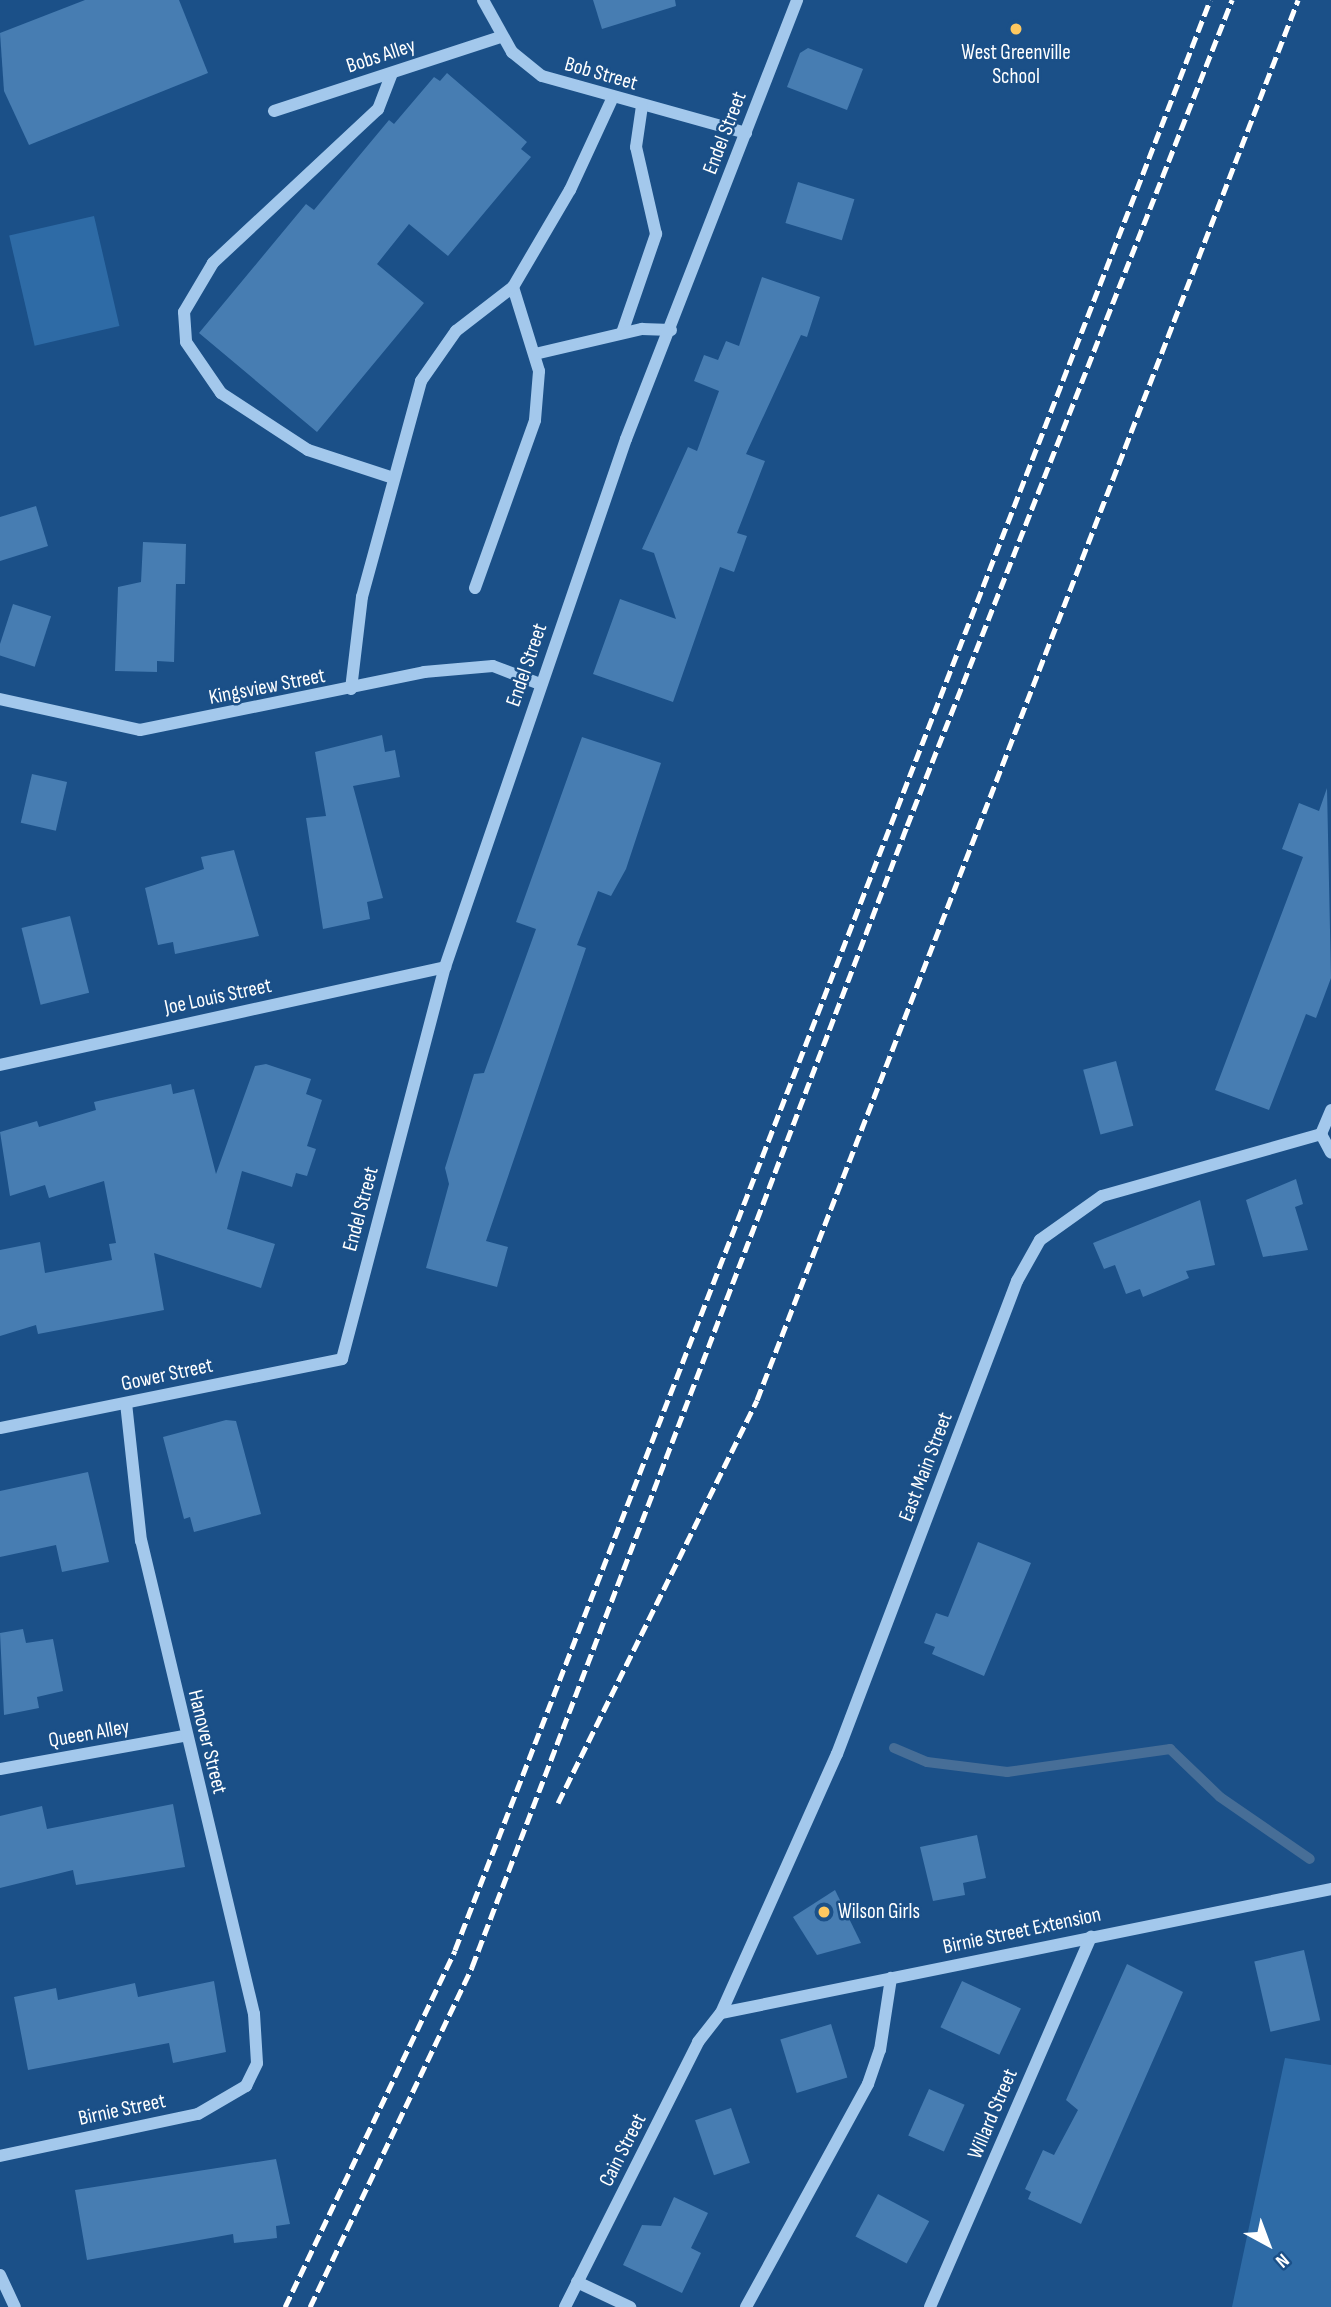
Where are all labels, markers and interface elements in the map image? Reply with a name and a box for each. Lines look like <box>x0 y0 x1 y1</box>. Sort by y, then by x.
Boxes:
marker: West Greenville School <box>1008 21 1024 37</box>
street label: Bobs Alley <box>343 33 419 79</box>
place label: West Greenville School <box>961 40 1071 90</box>
street label: Bob Street <box>562 52 640 96</box>
street label: Endel Street <box>698 88 752 178</box>
street label: Endel Street <box>501 620 553 710</box>
street label: Kingsview Street <box>207 663 327 711</box>
street label: Joe Louis Street <box>162 973 274 1021</box>
street label: Endel Street <box>338 1164 384 1254</box>
street label: Gower Street <box>119 1353 215 1397</box>
street label: East Main Street <box>894 1409 958 1525</box>
street label: Hanover Street <box>182 1687 232 1797</box>
street label: Queen Alley <box>47 1714 131 1754</box>
place label: Wilson Girls <box>838 1899 920 1925</box>
street label: Birnie Street Extension <box>941 1902 1103 1960</box>
marker: Wilson Girls <box>816 1904 832 1920</box>
street label: Willard Street <box>963 2065 1023 2163</box>
street label: Birnie Street <box>76 2088 168 2132</box>
street label: Cain Street <box>594 2109 652 2191</box>
north arrow <box>1233 2209 1303 2279</box>
text: N <box>1271 2248 1293 2272</box>

